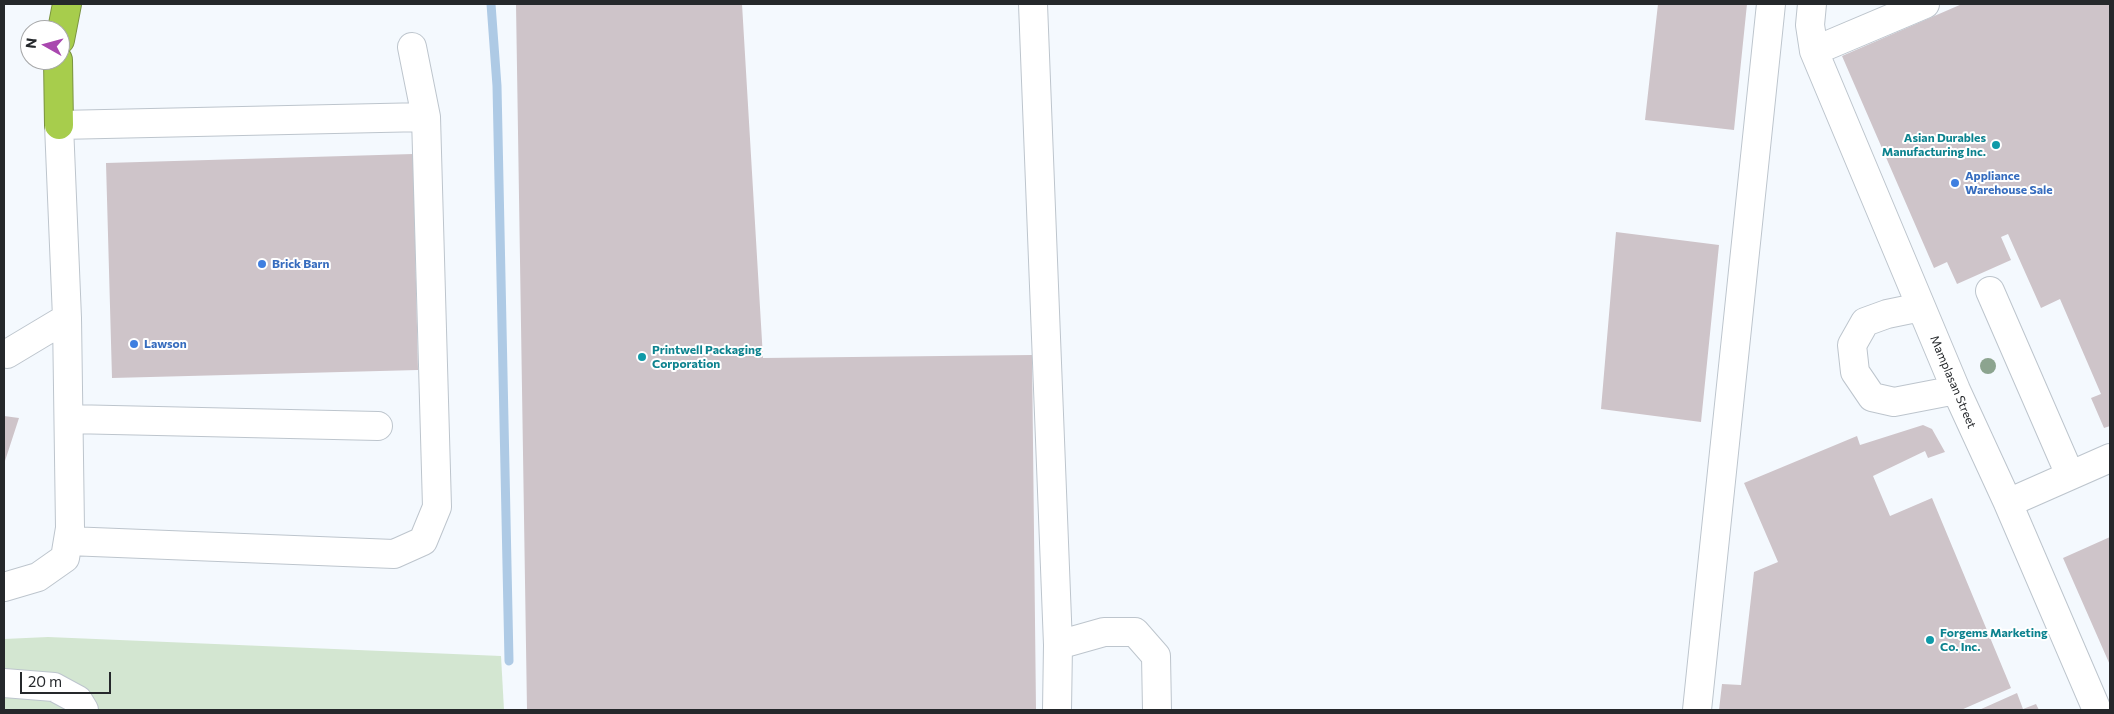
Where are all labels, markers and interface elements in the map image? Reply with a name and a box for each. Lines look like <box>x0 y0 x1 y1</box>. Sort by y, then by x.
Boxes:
north arrow <box>20 20 70 70</box>
text: N <box>22 37 40 49</box>
place label: Asian Durables Manufacturing Inc. <box>1882 131 1986 159</box>
marker: Asian Durables Manufacturing Inc. <box>1990 139 2002 151</box>
place label: Appliance Warehouse Sale <box>1965 169 2053 197</box>
marker: Appliance Warehouse Sale <box>1949 177 1961 189</box>
place label: Brick Barn <box>272 257 329 271</box>
marker: Brick Barn <box>256 258 268 270</box>
street label: Mamplasan Street <box>1927 333 1979 431</box>
place label: Lawson <box>144 337 187 351</box>
marker: Lawson <box>128 338 140 350</box>
place label: Printwell Packaging Corporation <box>652 343 762 371</box>
marker: Printwell Packaging Corporation <box>636 351 648 363</box>
place label: Forgems Marketing Co. Inc. <box>1940 626 2048 654</box>
marker: Forgems Marketing Co. Inc. <box>1924 634 1936 646</box>
scale bar <box>22 662 114 694</box>
text: 20 m <box>28 672 62 690</box>

